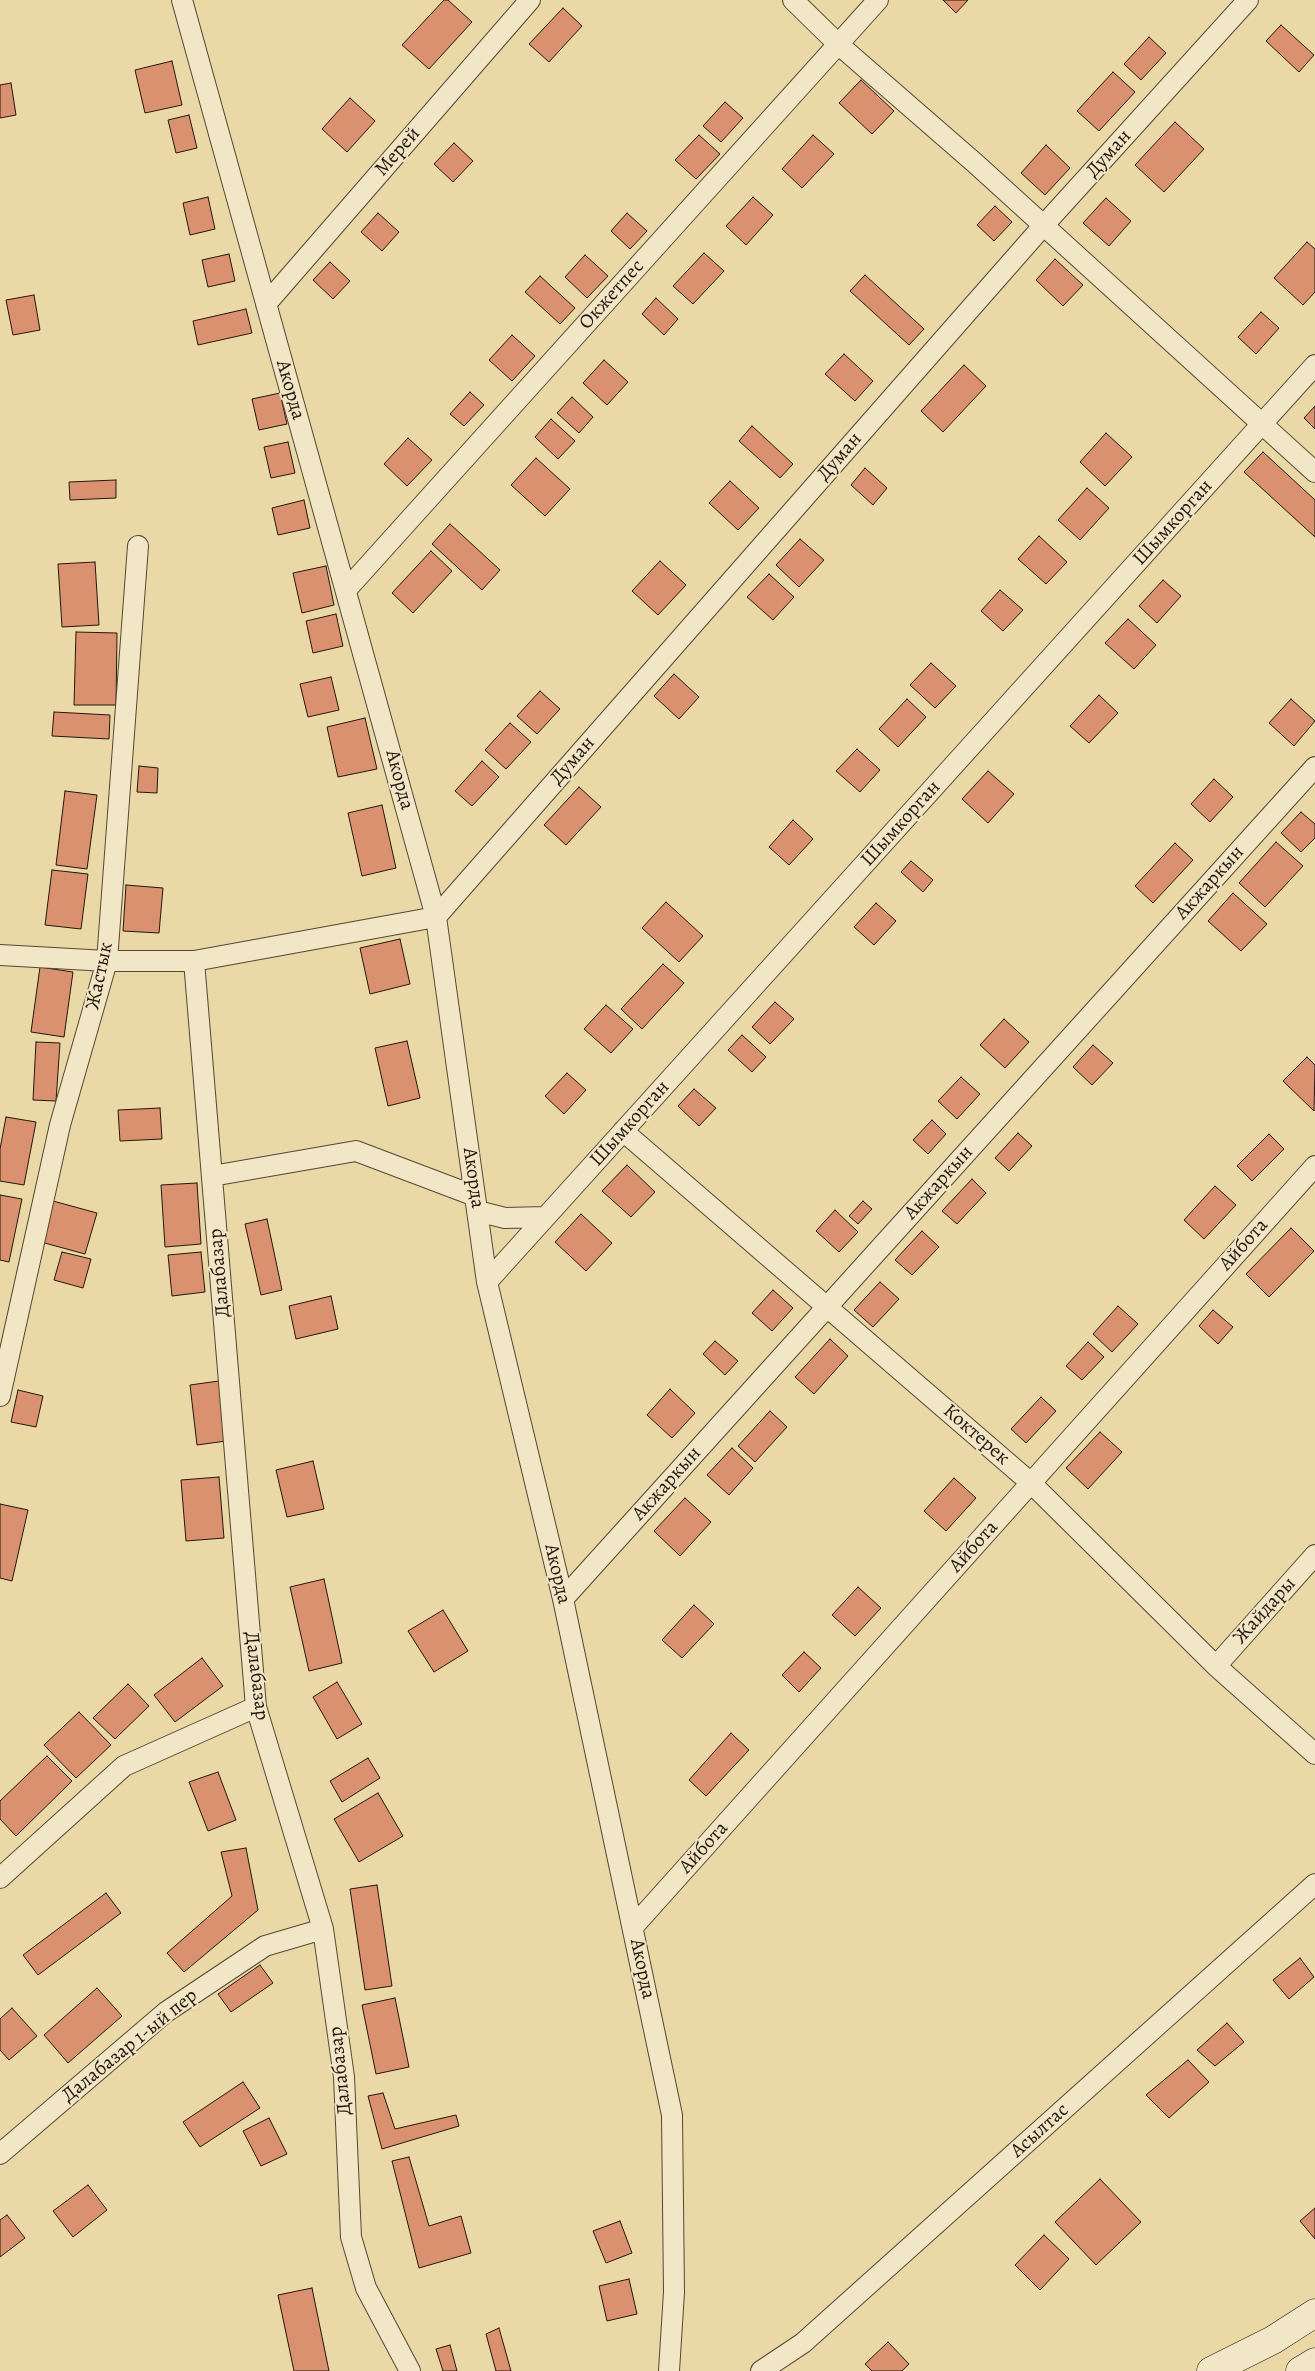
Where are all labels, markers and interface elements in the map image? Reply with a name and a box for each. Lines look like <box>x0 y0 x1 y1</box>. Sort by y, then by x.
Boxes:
street label: Мерей <box>370 123 426 181</box>
street label: Думан <box>1081 125 1137 183</box>
street label: Окжетпес <box>574 255 650 335</box>
street label: Акорда <box>270 357 310 423</box>
street label: Думан <box>813 428 867 486</box>
street label: Шымкорган <box>1128 475 1218 571</box>
street label: Думан <box>546 732 600 790</box>
street label: Акорда <box>380 747 418 813</box>
street label: Шымкорган <box>856 776 946 872</box>
street label: Акжаркын <box>1171 841 1249 925</box>
street label: Жастык <box>81 940 119 1012</box>
street label: Шымкорган <box>585 1076 675 1172</box>
street label: Акжаркын <box>900 1141 978 1225</box>
street label: Акорда <box>457 1146 489 1210</box>
street label: Айбота <box>1214 1214 1274 1276</box>
street label: Далабазар <box>204 1228 236 1318</box>
street label: Коктерек <box>938 1399 1014 1471</box>
street label: Акжаркын <box>628 1442 706 1526</box>
street label: Айбота <box>944 1516 1004 1578</box>
street label: Акорда <box>538 1542 576 1606</box>
street label: Жайдары <box>1229 1573 1301 1649</box>
street label: Далабазар <box>239 1630 273 1722</box>
street label: Айбота <box>674 1817 734 1879</box>
street label: Акорда <box>624 1937 660 2001</box>
street label: Далабазар 1-ый пер <box>57 1984 203 2108</box>
street label: Далабазар <box>324 2025 358 2117</box>
street label: Асылтас <box>1006 2099 1074 2163</box>

